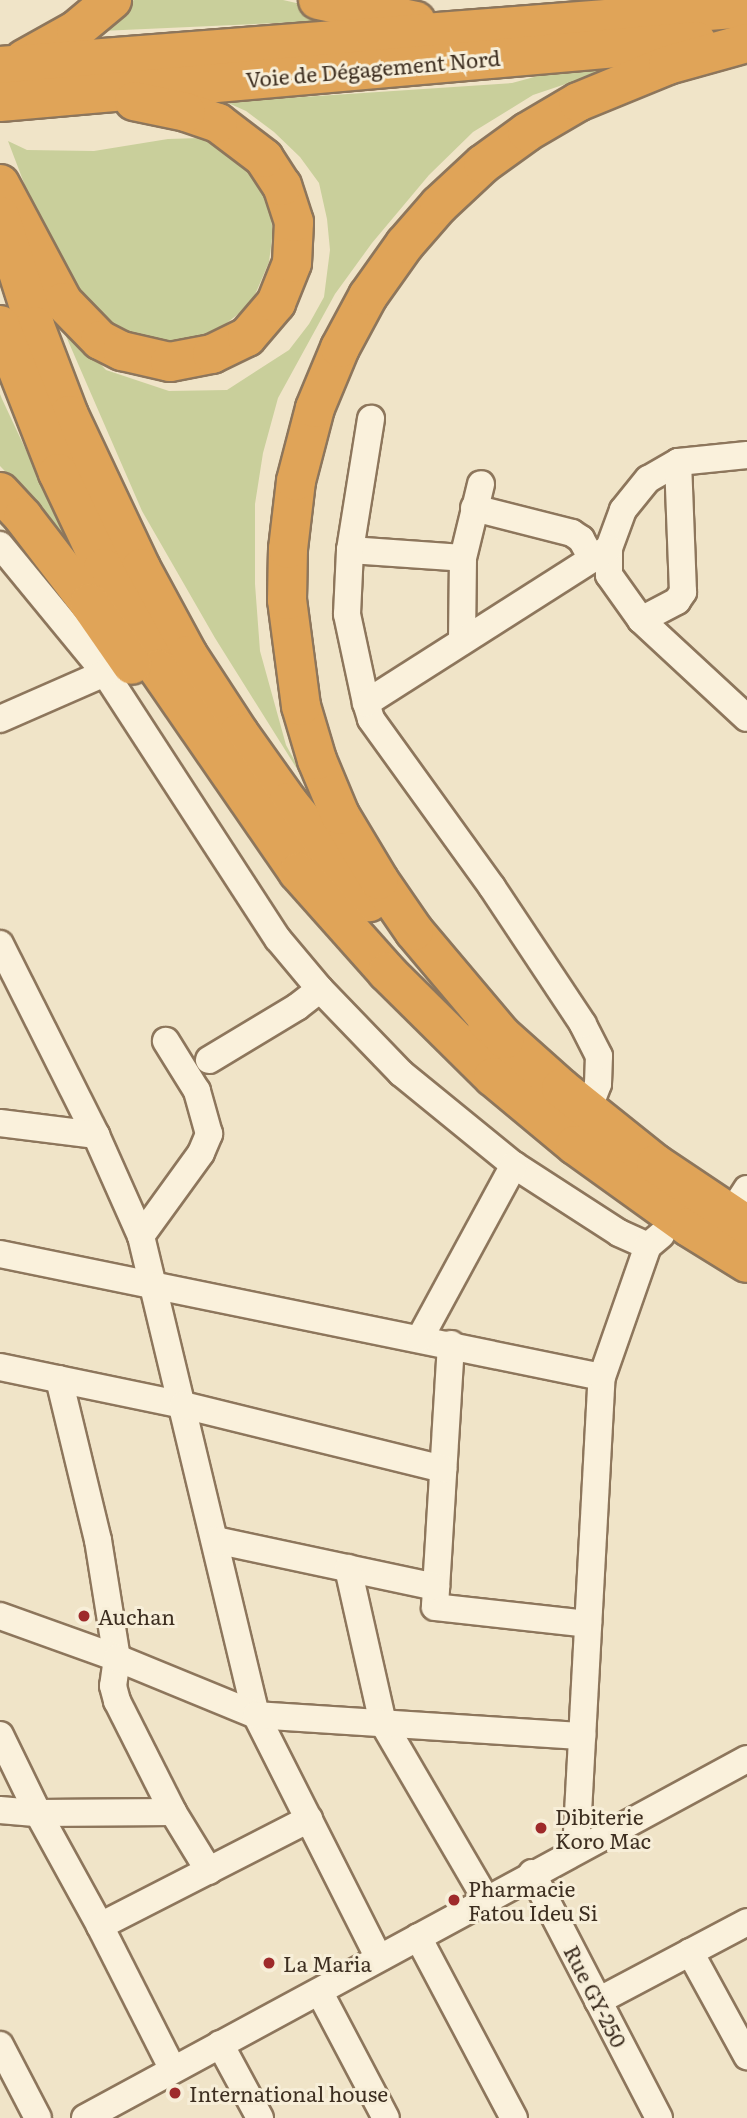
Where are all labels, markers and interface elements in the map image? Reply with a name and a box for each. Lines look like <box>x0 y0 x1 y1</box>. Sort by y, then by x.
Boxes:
street label: Voie de Dégagement Nord <box>245 44 501 92</box>
place label: Auchan <box>98 1603 175 1629</box>
marker: Auchan <box>76 1608 92 1624</box>
place label: Dibiterie Koro Mac <box>555 1803 651 1853</box>
marker: Dibiterie Koro Mac <box>533 1820 549 1836</box>
place label: Pharmacie Fatou Ideu Si <box>468 1875 598 1925</box>
marker: Pharmacie Fatou Ideu Si <box>446 1892 462 1908</box>
street label: Rue GY-250 <box>560 1941 632 2051</box>
place label: La Maria <box>283 1950 372 1976</box>
marker: La Maria <box>261 1955 277 1971</box>
place label: International house <box>189 2080 388 2106</box>
marker: International house <box>167 2085 183 2101</box>

